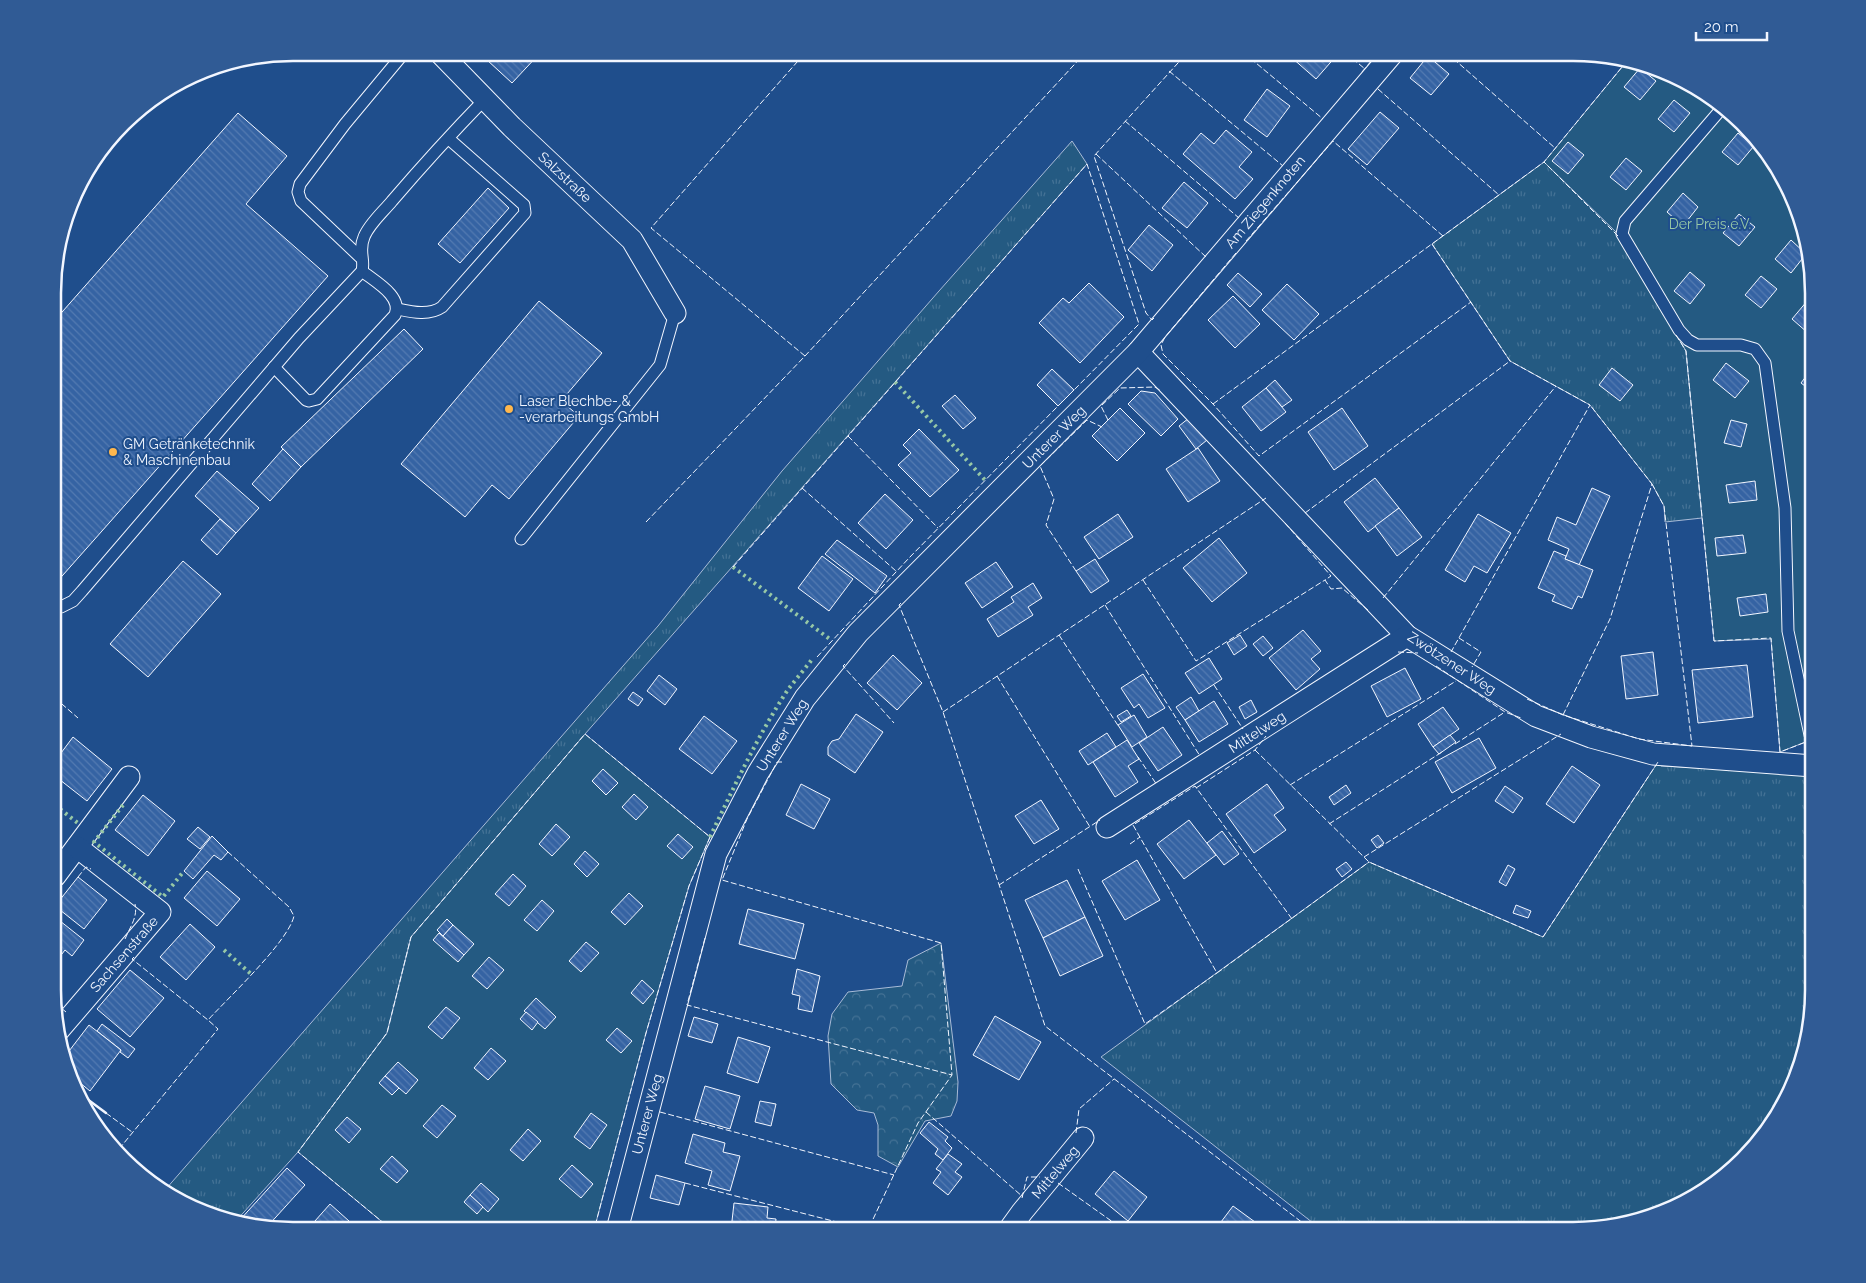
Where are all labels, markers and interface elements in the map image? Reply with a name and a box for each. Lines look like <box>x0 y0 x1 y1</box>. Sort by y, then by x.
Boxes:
scale bar <box>1696 10 1767 42</box>
text: 20 m <box>1704 18 1739 36</box>
street label: Salzstraße <box>535 148 595 206</box>
street label: Am Ziegenknoten <box>1222 153 1308 251</box>
park label: Der Preis e.V. <box>1669 216 1751 232</box>
place label: Laser Blechbe- & -verarbeitungs GmbH <box>519 393 659 425</box>
street label: Unterer Weg <box>1019 402 1089 472</box>
marker: Laser Blechbe- & -verarbeitungs GmbH <box>503 403 515 415</box>
place label: GM Getränketechnik & Maschinenbau <box>123 436 255 468</box>
marker: GM Getränketechnik & Maschinenbau <box>107 446 119 458</box>
street label: Zwötzener Weg <box>1405 628 1499 698</box>
street label: Unterer Weg <box>753 696 811 774</box>
street label: Mittelweg <box>1226 708 1288 756</box>
street label: Sachsenstraße <box>87 913 161 995</box>
street label: Unterer Weg <box>629 1072 665 1156</box>
street label: Mittelweg <box>1028 1142 1082 1202</box>

